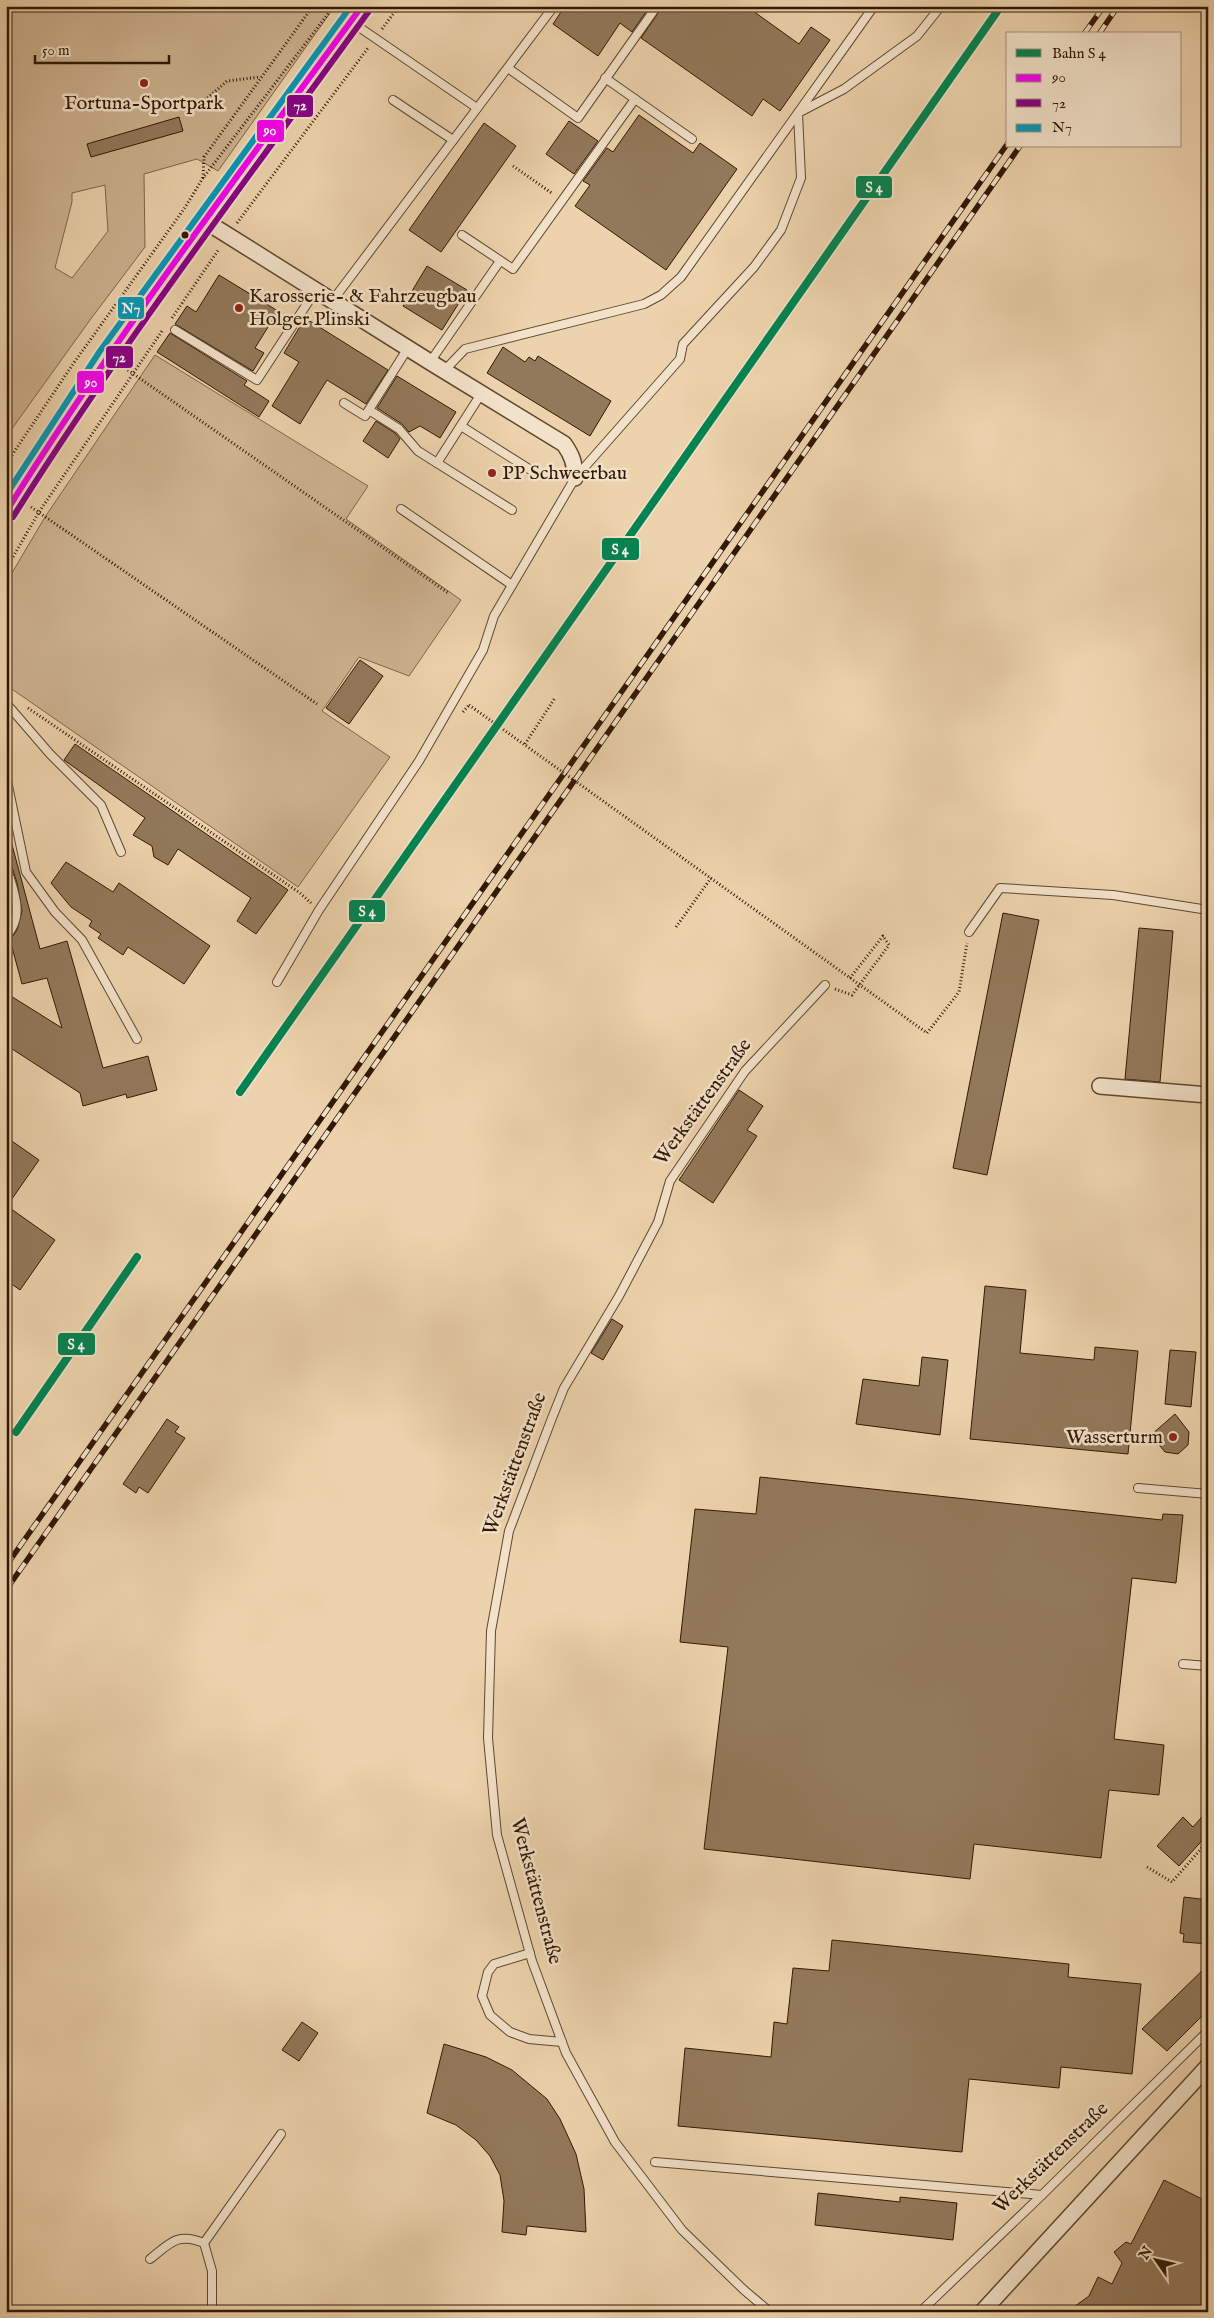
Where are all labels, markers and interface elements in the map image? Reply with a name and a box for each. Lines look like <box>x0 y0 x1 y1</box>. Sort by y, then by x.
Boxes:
scale bar <box>35 32 169 64</box>
legend <box>1006 32 1182 148</box>
text: 50 m <box>42 41 70 60</box>
text: Bahn S 4 <box>1052 44 1107 63</box>
text: 90 <box>1051 68 1066 87</box>
marker: Fortuna-Sportpark <box>138 77 150 89</box>
place label: Fortuna-Sportpark <box>64 91 224 116</box>
line badge: 72 <box>286 94 314 118</box>
text: 72 <box>1052 94 1066 113</box>
text: 72 <box>293 97 307 115</box>
text: N7 <box>1052 118 1072 137</box>
line badge: 90 <box>256 119 285 143</box>
text: 90 <box>263 122 277 140</box>
line badge: S 4 <box>855 175 893 199</box>
text: S 4 <box>865 179 884 197</box>
unlabelled marker <box>180 230 190 240</box>
place label: Karosserie- & Fahrzeugbau Holger Plinski <box>249 284 477 332</box>
line badge: N7 <box>117 296 145 320</box>
text: N7 <box>121 300 141 318</box>
marker: Karosserie- & Fahrzeugbau Holger Plinski <box>233 302 245 314</box>
line badge: 72 <box>105 345 134 369</box>
text: 72 <box>112 349 126 367</box>
line badge: 90 <box>76 370 105 394</box>
text: 90 <box>84 374 98 392</box>
place label: PP Schweerbau <box>502 461 627 486</box>
marker: PP Schweerbau <box>486 467 498 479</box>
line badge: S 4 <box>601 537 640 561</box>
text: S 4 <box>611 541 630 559</box>
line badge: S 4 <box>348 899 386 923</box>
text: S 4 <box>358 903 377 921</box>
street label: Werkstättenstraße <box>649 1034 757 1170</box>
line badge: S 4 <box>57 1332 96 1356</box>
text: S 4 <box>67 1336 86 1354</box>
street label: Werkstättenstraße <box>477 1389 553 1539</box>
place label: Wasserturm <box>1066 1425 1163 1450</box>
marker: Wasserturm <box>1167 1431 1179 1443</box>
street label: Werkstättenstraße <box>504 1815 568 1967</box>
street label: Werkstättenstraße <box>988 2097 1114 2219</box>
north arrow <box>1132 2236 1182 2286</box>
text: N <box>1135 2243 1157 2264</box>

